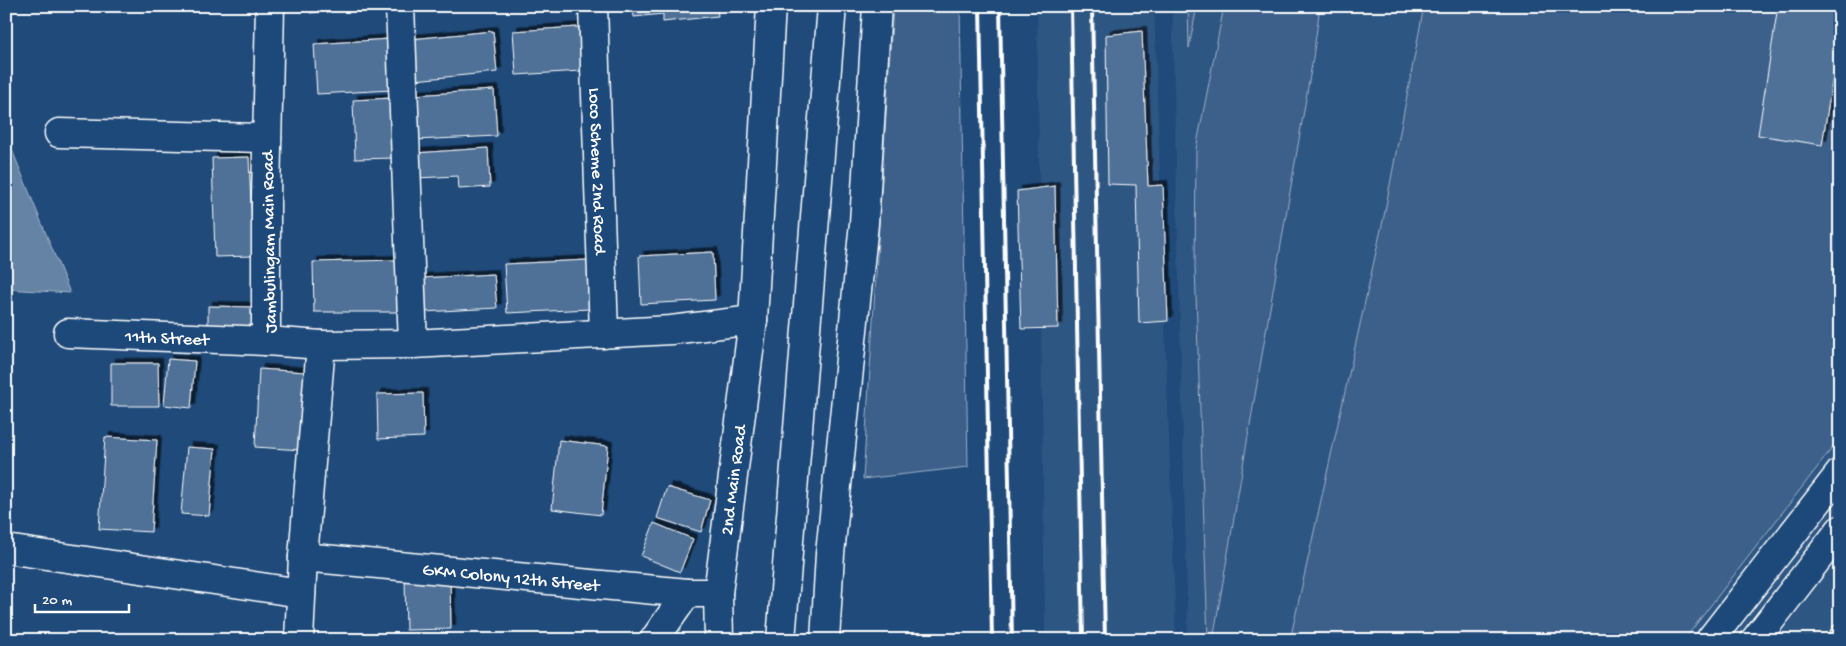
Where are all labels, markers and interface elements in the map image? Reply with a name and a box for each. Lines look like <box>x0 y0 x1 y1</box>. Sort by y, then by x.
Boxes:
street label: Loco Scheme 2nd Road <box>583 87 609 256</box>
street label: Jambulingam Main Road <box>258 149 283 333</box>
street label: 11th Street <box>123 327 211 352</box>
street label: 2nd Main Road <box>718 423 753 537</box>
street label: GKM Colony 12th Street <box>421 560 602 598</box>
scale bar <box>35 581 129 613</box>
text: 20 m <box>42 592 72 610</box>

